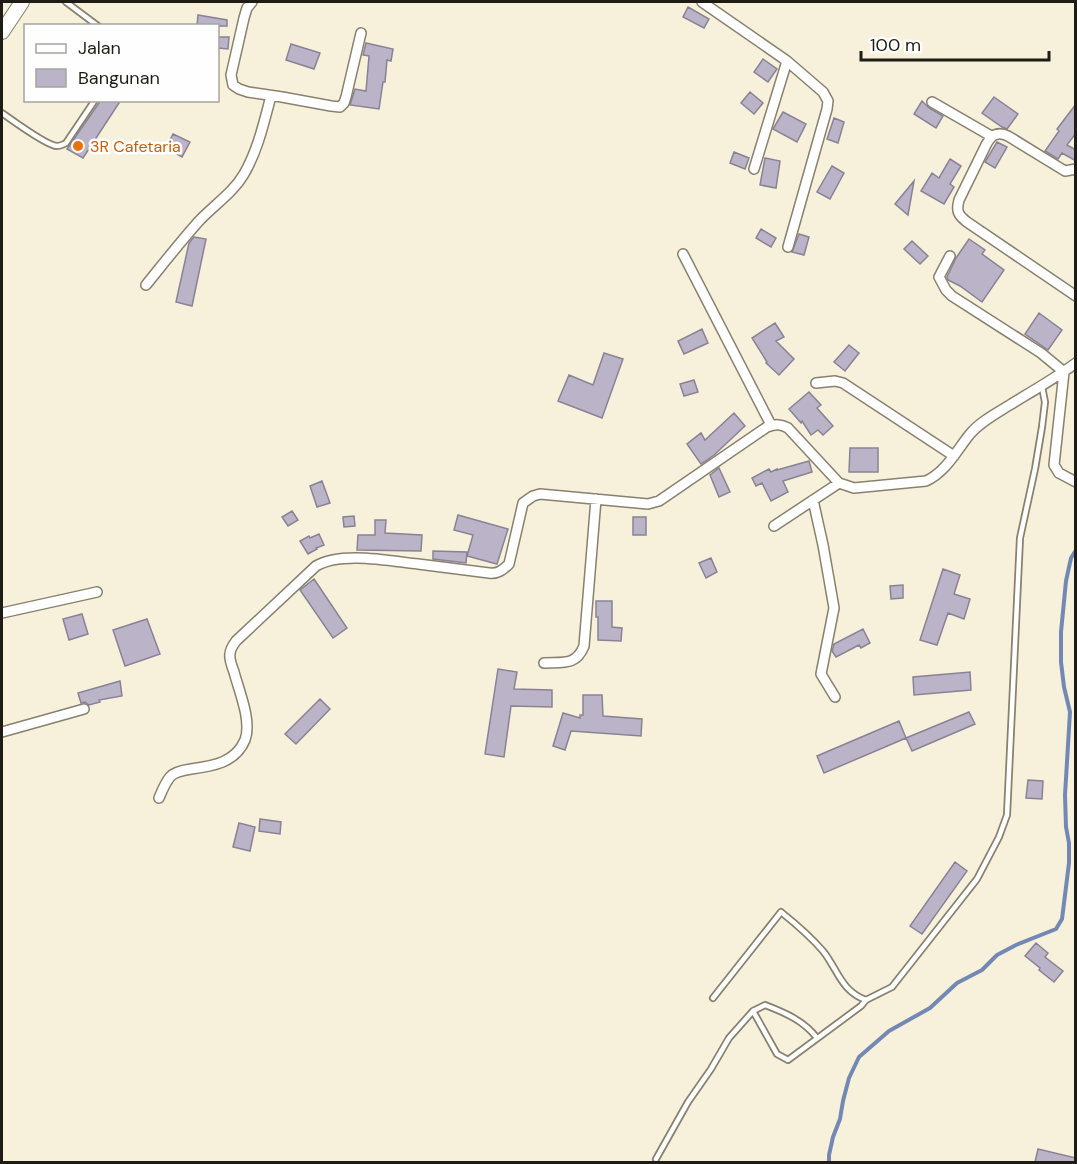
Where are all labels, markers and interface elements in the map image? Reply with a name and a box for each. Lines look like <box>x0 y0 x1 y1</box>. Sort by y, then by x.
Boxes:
legend <box>24 24 219 102</box>
scale bar <box>861 24 1048 62</box>
text: 100 m <box>870 33 921 57</box>
text: Jalan <box>78 36 121 60</box>
text: Bangunan <box>78 66 160 90</box>
place label: 3R Cafetaria <box>90 136 181 157</box>
marker: 3R Cafetaria <box>71 139 85 153</box>

